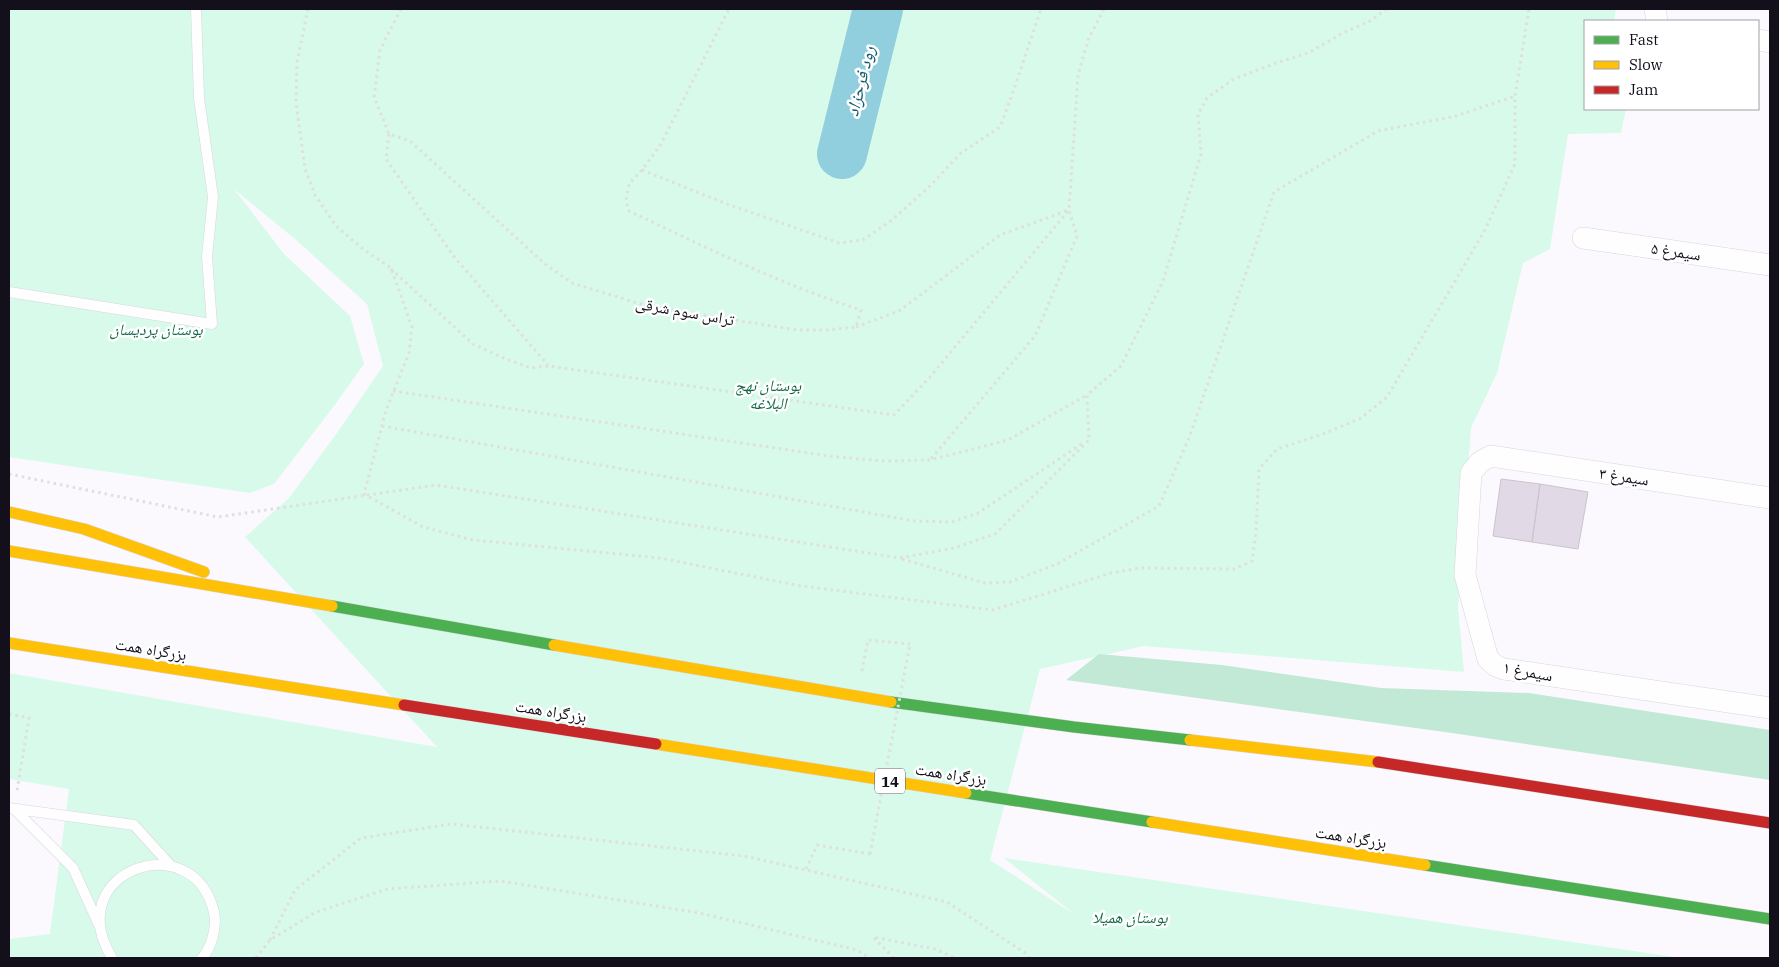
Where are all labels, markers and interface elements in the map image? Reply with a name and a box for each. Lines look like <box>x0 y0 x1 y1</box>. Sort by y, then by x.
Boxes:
legend <box>1584 20 1759 110</box>
text: Fast <box>1629 30 1659 49</box>
water label: رود فرحزاد <box>840 43 880 119</box>
text: Slow <box>1629 55 1663 74</box>
text: Jam <box>1629 80 1658 99</box>
street label: سیمرغ ۵ <box>1650 238 1702 265</box>
street label: تراس سوم شرقی <box>634 292 736 331</box>
park label: بوستان پردیسان <box>109 319 203 340</box>
park label: بوستان نهج البلاغه <box>735 375 802 413</box>
street label: سیمرغ ۳ <box>1598 463 1650 490</box>
street label: بزرگراه همت <box>114 633 188 665</box>
street label: سیمرغ ۱ <box>1502 657 1554 686</box>
street label: بزرگراه همت <box>514 695 588 727</box>
street label: بزرگراه همت <box>914 758 988 790</box>
road number: 14 <box>875 768 905 794</box>
street label: بزرگراه همت <box>1314 821 1388 853</box>
park label: بوستان همیلا <box>1092 907 1168 928</box>

